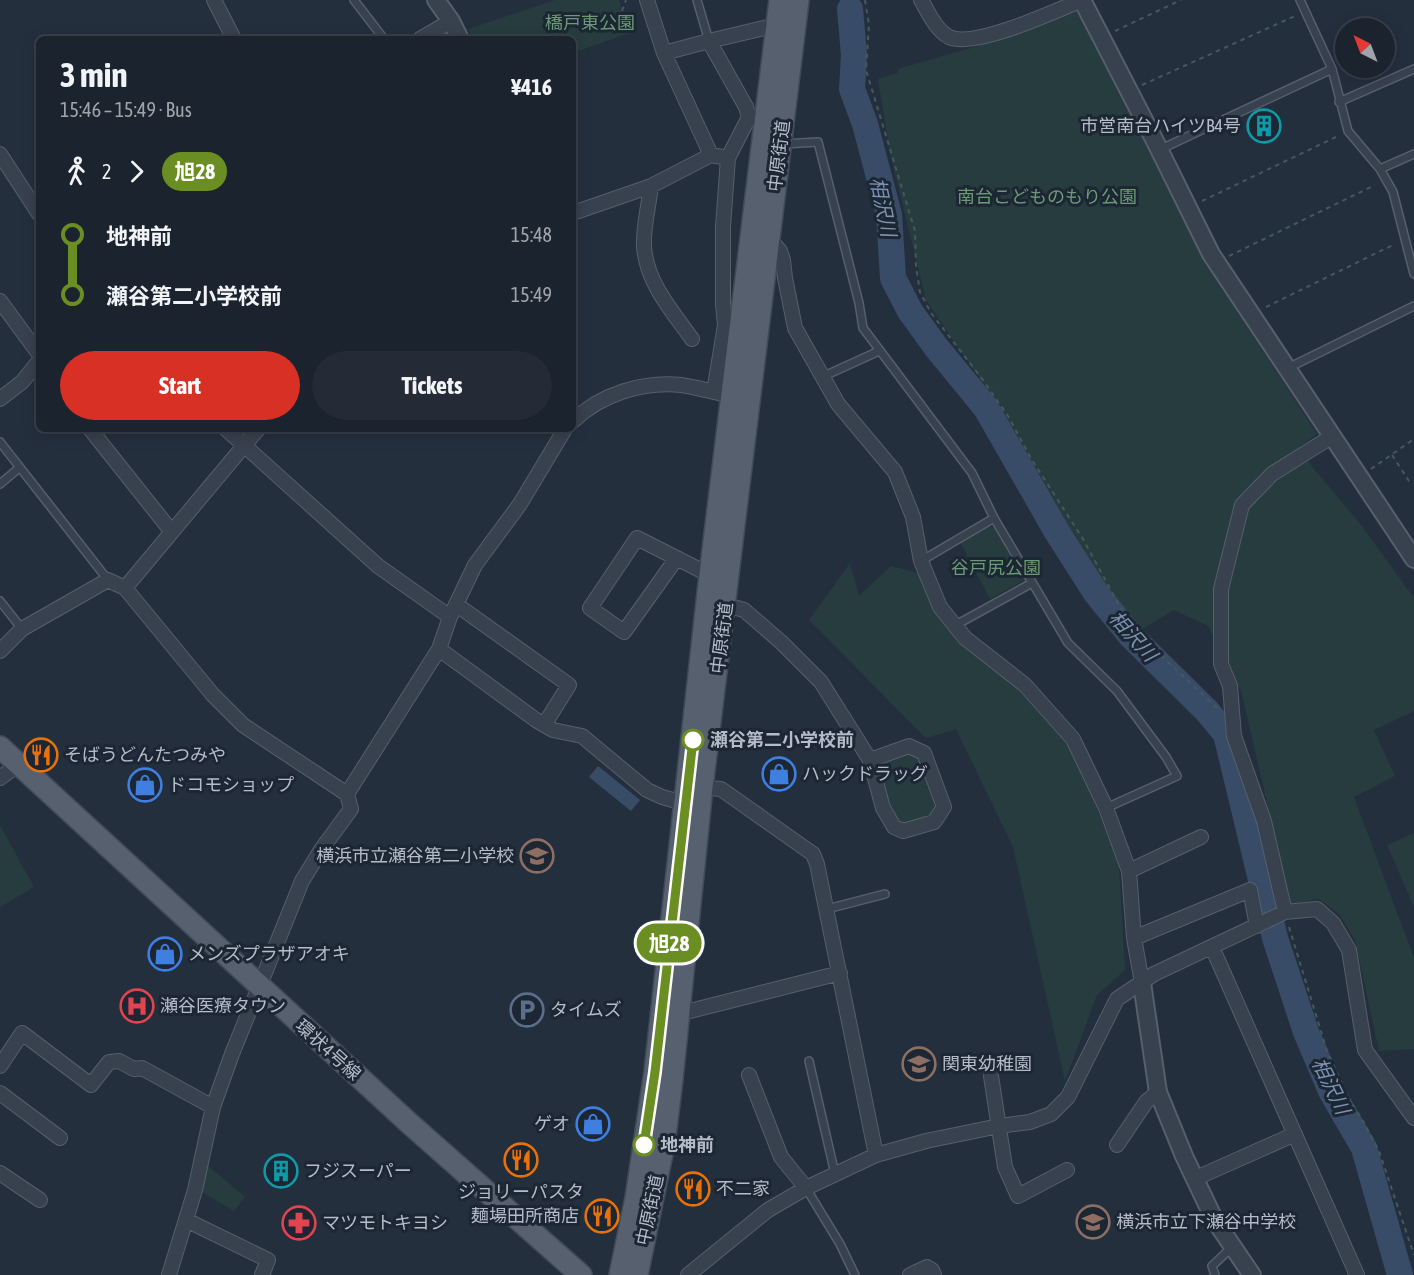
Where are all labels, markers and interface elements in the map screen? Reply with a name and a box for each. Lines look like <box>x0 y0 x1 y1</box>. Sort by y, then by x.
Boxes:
park label: 橋戸東公園 <box>545 12 635 33</box>
north arrow <box>1335 18 1395 78</box>
map controls <box>1335 18 1395 78</box>
text: 3 min <box>60 56 127 94</box>
text: ¥416 <box>511 74 552 100</box>
text: 15:46 – 15:49 · Bus <box>60 98 192 121</box>
building icon: 市営南台ハイツB4号 <box>1246 108 1282 144</box>
place label: 市営南台ハイツB4号 <box>1080 115 1241 136</box>
street label: 中原街道 <box>764 119 793 193</box>
icon: walk <box>60 155 93 188</box>
icon: forward <box>120 155 153 188</box>
text: 旭28 <box>174 159 215 183</box>
text: 2 <box>102 160 111 183</box>
water label: 相沢川 <box>866 175 901 241</box>
park label: 南台こどものもり公園 <box>957 186 1137 207</box>
text: 地神前 <box>106 223 172 249</box>
text: 15:48 <box>511 223 552 246</box>
text: 瀬谷第二小学校前 <box>106 283 282 309</box>
text: 15:49 <box>511 283 552 306</box>
button: Start <box>60 351 300 420</box>
button: Tickets <box>312 351 552 420</box>
park label: 谷戸尻公園 <box>951 557 1041 578</box>
street label: 中原街道 <box>707 601 736 675</box>
water label: 相沢川 <box>1105 606 1163 667</box>
marker: 瀬谷第二小学校前 <box>682 729 704 751</box>
place label: 瀬谷第二小学校前 <box>710 729 854 750</box>
restaurant icon: そばうどんたつみや <box>23 737 59 773</box>
place label: そばうどんたつみや <box>64 744 226 765</box>
shop icon: ハックドラッグ <box>761 756 797 792</box>
place label: ハックドラッグ <box>802 763 928 784</box>
shop icon: ドコモショップ <box>127 767 163 803</box>
place label: ドコモショップ <box>168 774 294 795</box>
school or university icon: 横浜市立瀬谷第二小学校 <box>519 838 555 874</box>
place label: 横浜市立瀬谷第二小学校 <box>316 845 514 866</box>
line badge: 旭28 <box>634 924 704 962</box>
text: 旭28 <box>649 931 689 955</box>
shop icon: メンズプラザアオキ <box>147 936 183 972</box>
place label: メンズプラザアオキ <box>188 943 350 964</box>
hospital icon: 瀬谷医療タウン <box>119 988 155 1024</box>
parking icon: タイムズ <box>509 992 545 1028</box>
place label: 瀬谷医療タウン <box>160 995 286 1016</box>
place label: タイムズ <box>550 999 622 1020</box>
street label: 環状4号線 <box>291 1015 365 1084</box>
school or university icon: 関東幼稚園 <box>901 1046 937 1082</box>
place label: 関東幼稚園 <box>942 1053 1032 1074</box>
water label: 相沢川 <box>1308 1054 1356 1120</box>
shop icon: ゲオ <box>575 1106 611 1142</box>
place label: ゲオ <box>534 1113 570 1134</box>
marker: 地神前 <box>633 1134 655 1156</box>
place label: 地神前 <box>660 1134 714 1155</box>
restaurant icon: ジョリーパスタ <box>503 1142 539 1178</box>
building icon: フジスーパー <box>263 1153 299 1189</box>
place label: フジスーパー <box>304 1160 412 1181</box>
restaurant icon: 不二家 <box>675 1171 711 1207</box>
street label: 中原街道 <box>632 1172 667 1247</box>
place label: 不二家 <box>716 1178 770 1199</box>
place label: ジョリーパスタ <box>458 1181 584 1202</box>
restaurant icon: 麺場田所商店 <box>584 1198 620 1234</box>
school or university icon: 横浜市立下瀬谷中学校 <box>1075 1204 1111 1240</box>
pharmacy icon: マツモトキヨシ <box>281 1205 317 1241</box>
place label: 麺場田所商店 <box>471 1205 579 1226</box>
place label: 横浜市立下瀬谷中学校 <box>1116 1211 1296 1232</box>
place label: マツモトキヨシ <box>322 1212 448 1233</box>

